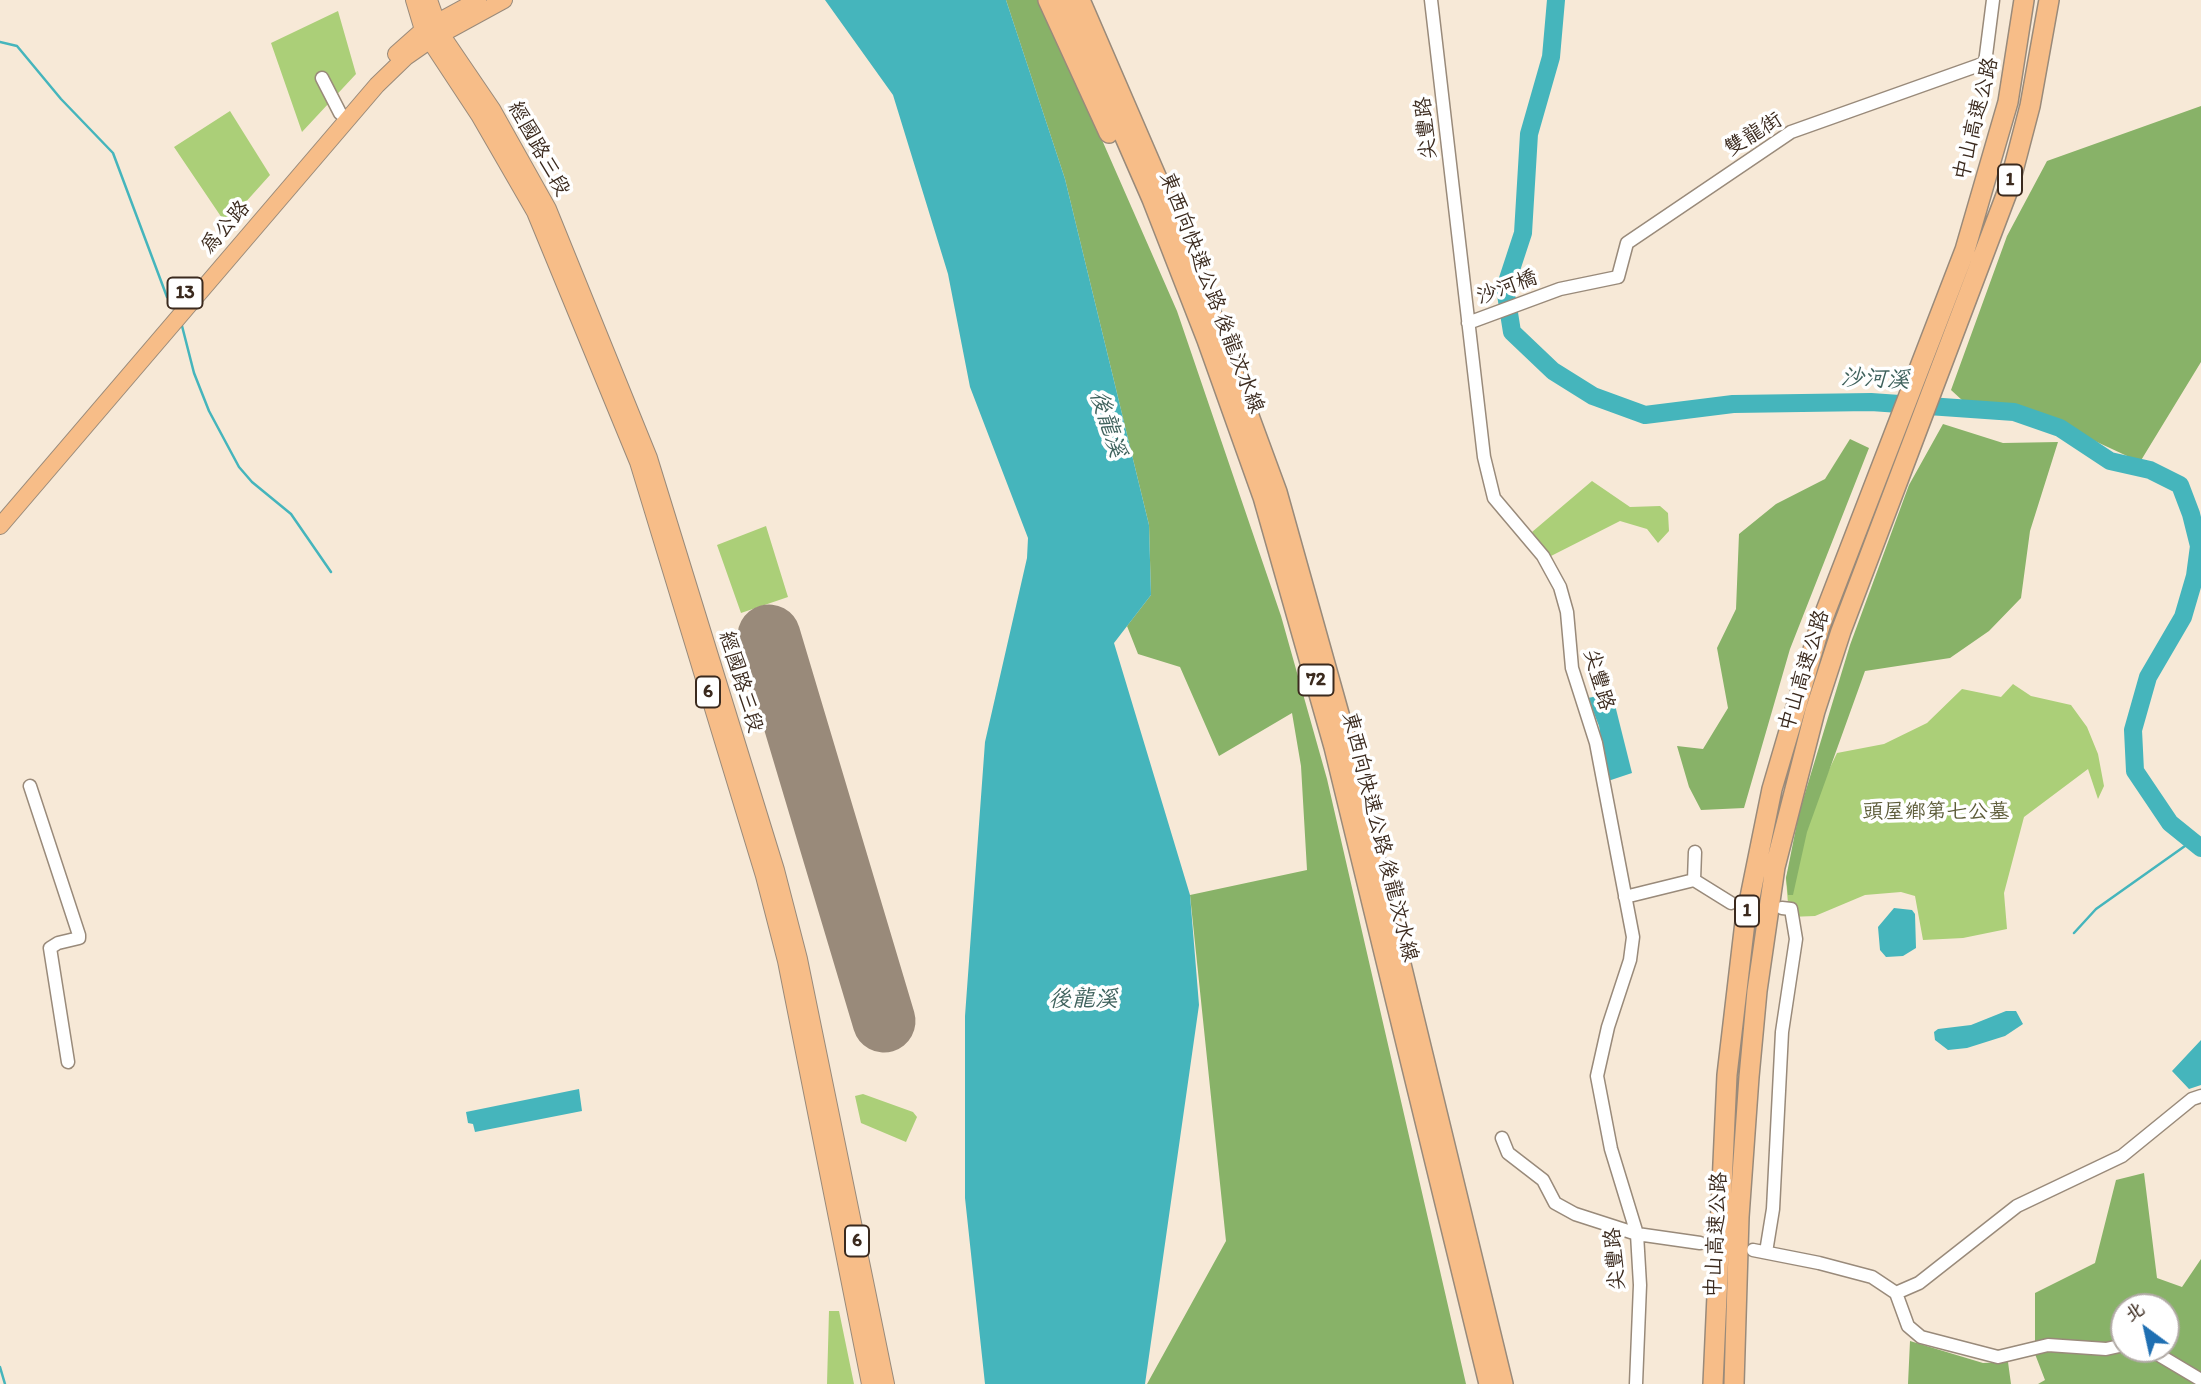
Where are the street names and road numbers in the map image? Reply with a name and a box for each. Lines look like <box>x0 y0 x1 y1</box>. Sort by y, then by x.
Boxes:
street label: 中山高速公路 <box>1950 55 2004 183</box>
street label: 尖豐路 <box>1411 95 1443 161</box>
street label: 經國路三段 <box>502 97 574 201</box>
street label: 雙龍街 <box>1721 108 1787 162</box>
road number: 1 <box>1998 164 2022 196</box>
street label: 東西向快速公路 後龍汶水線 <box>1153 169 1269 417</box>
street label: 為公路 <box>196 196 256 260</box>
street label: 沙河橋 <box>1473 265 1541 311</box>
road number: 13 <box>168 278 202 308</box>
street label: 中山高速公路 <box>1775 607 1835 735</box>
street label: 經國路三段 <box>713 628 767 736</box>
street label: 尖豐路 <box>1577 646 1619 714</box>
road number: 72 <box>1298 664 1334 695</box>
road number: 6 <box>696 677 720 708</box>
street label: 東西向快速公路 後龍汶水線 <box>1336 709 1422 965</box>
road number: 1 <box>1735 896 1759 926</box>
street label: 中山高速公路 <box>1701 1171 1733 1299</box>
road number: 6 <box>845 1226 869 1256</box>
street label: 尖豐路 <box>1601 1227 1631 1291</box>

